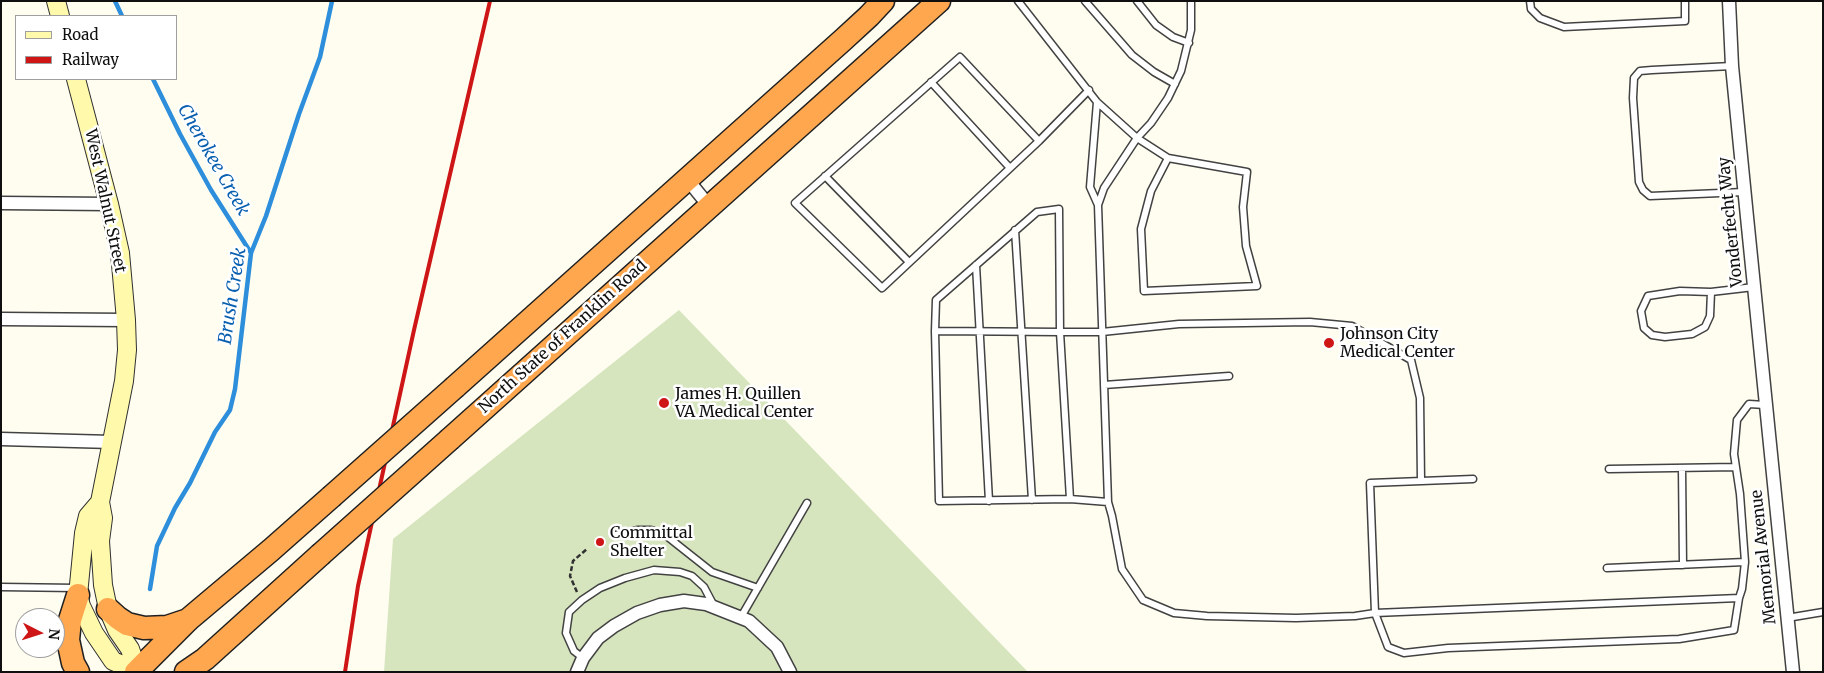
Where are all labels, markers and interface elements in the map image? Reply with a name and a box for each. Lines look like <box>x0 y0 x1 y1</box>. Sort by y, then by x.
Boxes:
legend <box>15 15 178 80</box>
text: Road <box>62 25 98 44</box>
text: Railway <box>62 50 119 69</box>
water label: Cherokee Creek <box>172 100 254 220</box>
street label: West Walnut Street <box>80 127 130 275</box>
street label: Vonderfecht Way <box>1715 156 1747 288</box>
water label: Brush Creek <box>215 246 251 346</box>
street label: North State of Franklin Road <box>475 256 651 418</box>
place label: Johnson City Medical Center <box>1340 324 1455 362</box>
marker: Johnson City Medical Center <box>1322 336 1336 350</box>
place label: James H. Quillen VA Medical Center <box>675 384 814 422</box>
marker: James H. Quillen VA Medical Center <box>657 396 671 410</box>
street label: Memorial Avenue <box>1747 489 1781 625</box>
place label: Committal Shelter <box>610 523 693 561</box>
marker: Committal Shelter <box>594 536 606 548</box>
north arrow <box>15 608 65 658</box>
text: N <box>44 628 63 641</box>

